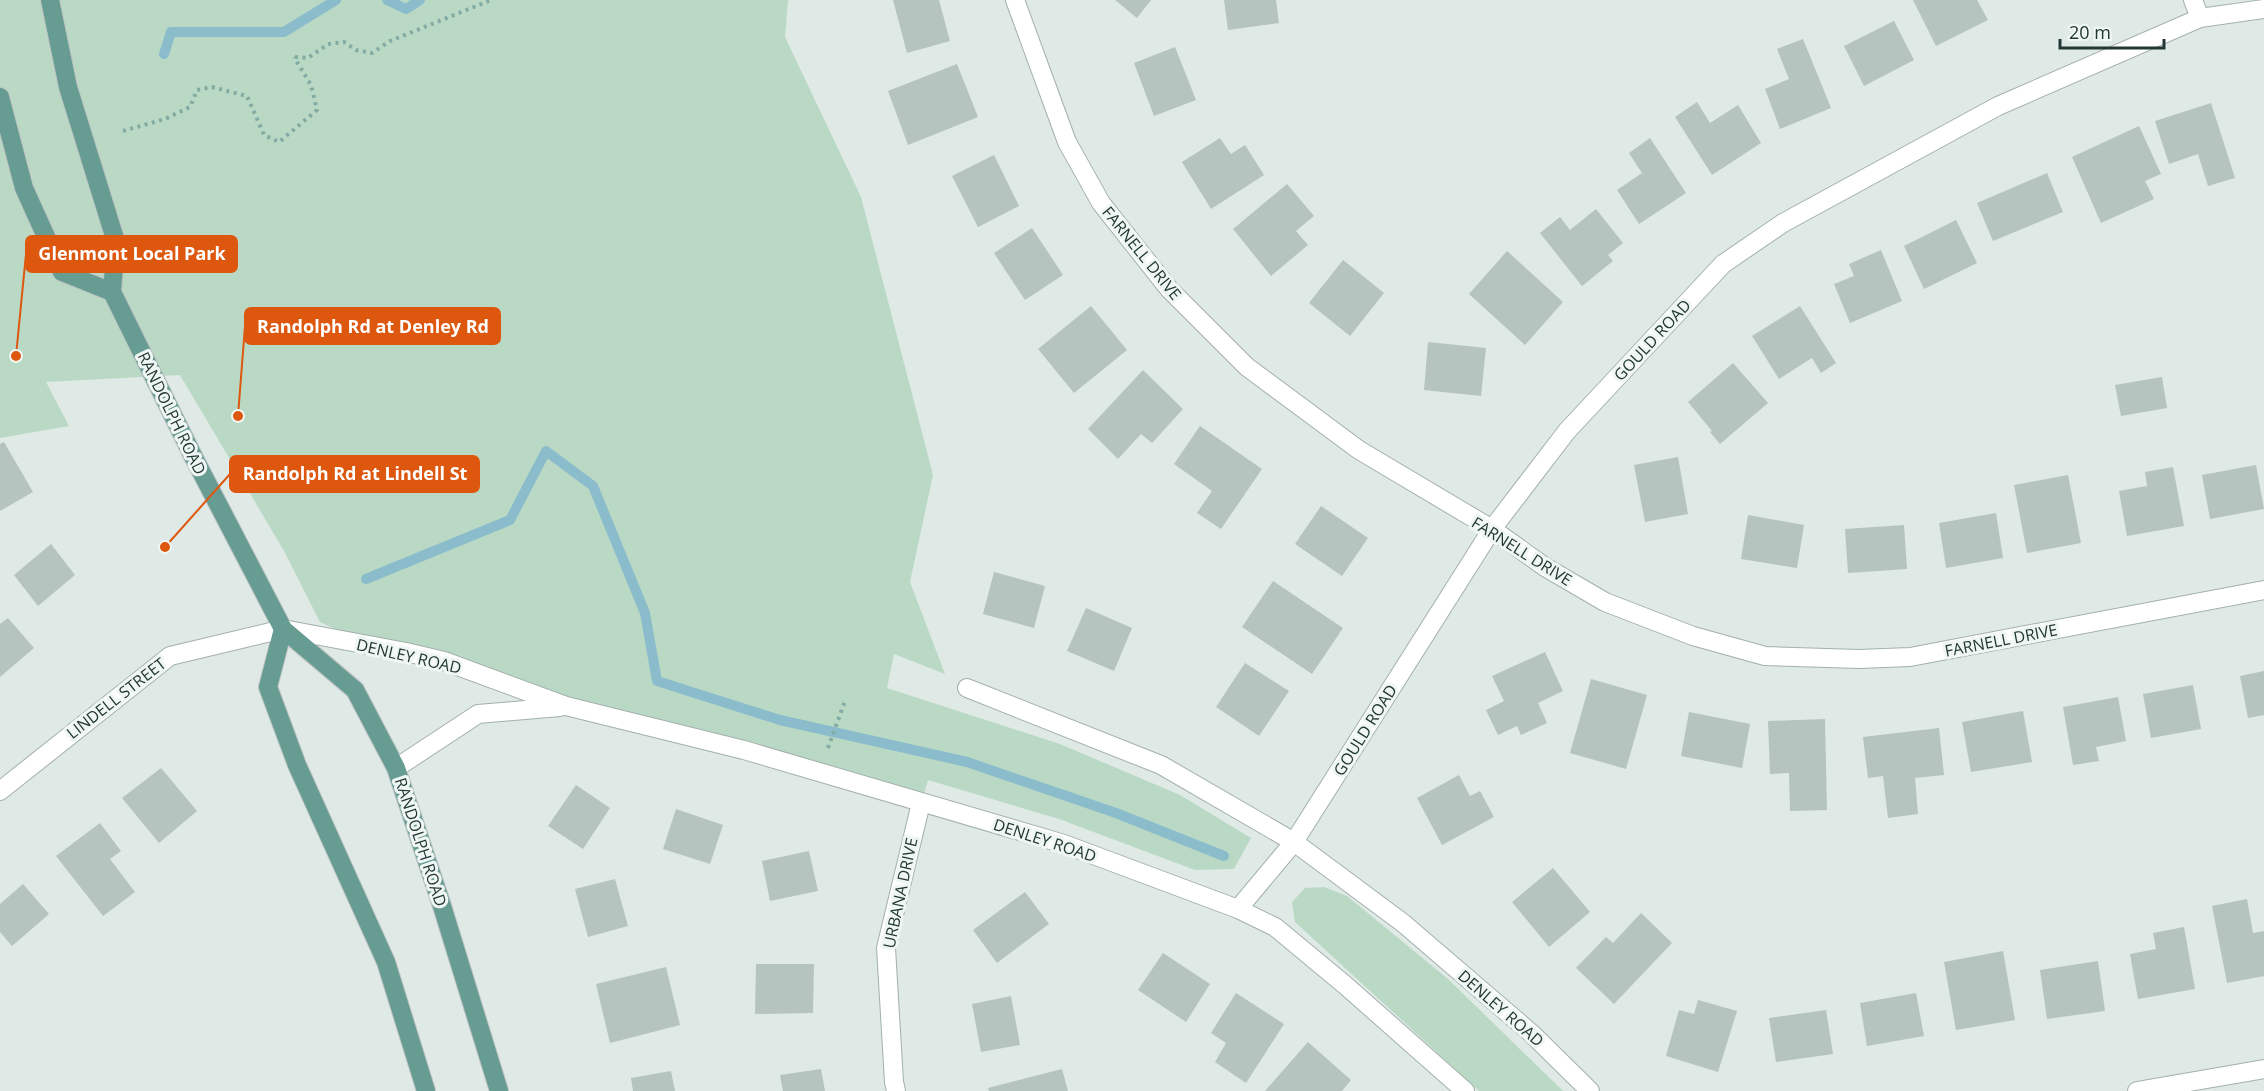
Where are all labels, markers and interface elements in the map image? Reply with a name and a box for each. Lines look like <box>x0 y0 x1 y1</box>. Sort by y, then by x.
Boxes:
scale bar <box>2060 12 2164 50</box>
text: 20 m <box>2069 20 2111 44</box>
street label: FARNELL DRIVE <box>1097 202 1187 304</box>
callout: Glenmont Local Park <box>26 236 237 272</box>
text: Glenmont Local Park <box>38 241 226 265</box>
street label: GOULD ROAD <box>1609 295 1695 385</box>
callout: Randolph Rd at Denley Rd <box>245 308 500 344</box>
text: Randolph Rd at Denley Rd <box>257 314 489 338</box>
street label: RANDOLPH ROAD <box>133 348 211 478</box>
callout: Randolph Rd at Lindell St <box>230 456 479 492</box>
text: Randolph Rd at Lindell St <box>243 461 468 485</box>
street label: FARNELL DRIVE <box>1468 511 1576 591</box>
street label: FARNELL DRIVE <box>1943 618 2059 662</box>
street label: DENLEY ROAD <box>354 633 464 679</box>
street label: LINDELL STREET <box>62 652 170 744</box>
street label: GOULD ROAD <box>1328 680 1402 780</box>
street label: RANDOLPH ROAD <box>390 775 452 909</box>
street label: DENLEY ROAD <box>991 813 1099 867</box>
street label: URBANA DRIVE <box>878 836 922 950</box>
street label: DENLEY ROAD <box>1453 965 1549 1051</box>

